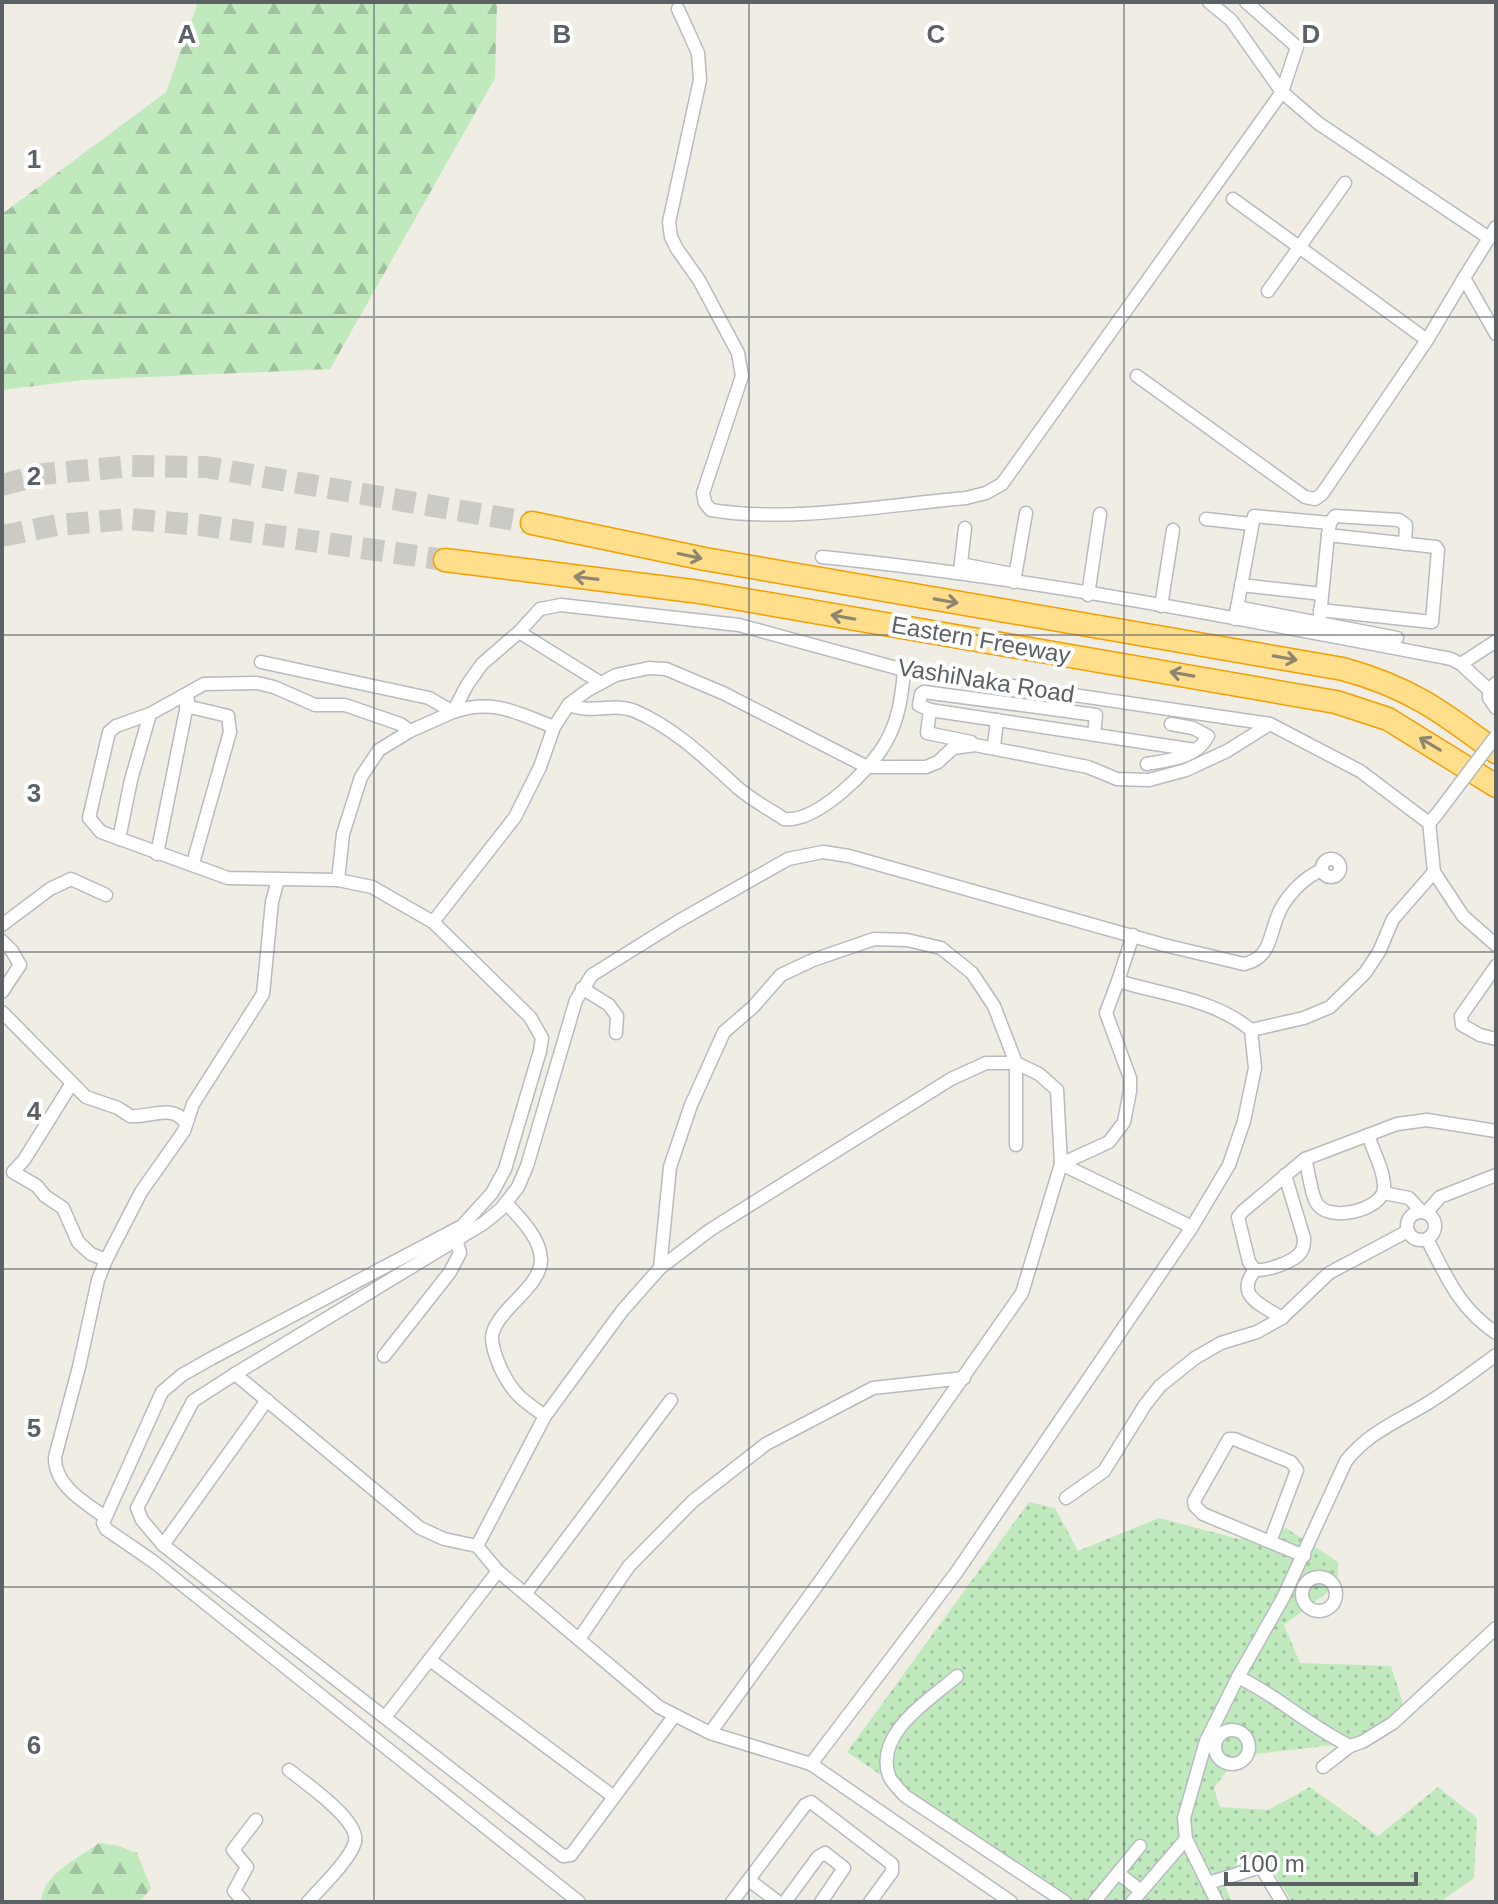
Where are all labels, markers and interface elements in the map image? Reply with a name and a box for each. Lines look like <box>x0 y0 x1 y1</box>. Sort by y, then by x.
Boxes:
text: A <box>178 19 197 49</box>
text: B <box>553 19 571 49</box>
text: C <box>927 19 946 49</box>
text: D <box>1302 19 1320 49</box>
text: 1 <box>27 144 41 174</box>
text: 2 <box>27 461 41 491</box>
one-way arrow <box>677 549 702 564</box>
one-way arrow <box>574 570 599 585</box>
one-way arrow <box>933 594 958 609</box>
one-way arrow <box>831 608 857 623</box>
street label: Eastern Freeway <box>889 610 1073 669</box>
one-way arrow <box>1272 652 1298 667</box>
street label: VashiNaka Road <box>896 653 1076 708</box>
one-way arrow <box>1170 666 1196 681</box>
one-way arrow <box>1419 736 1442 752</box>
text: 3 <box>27 778 41 808</box>
text: 4 <box>27 1096 42 1126</box>
text: 5 <box>27 1413 41 1443</box>
text: 6 <box>27 1730 41 1760</box>
scale bar <box>1226 1836 1416 1886</box>
text: 100 m <box>1238 1850 1305 1877</box>

